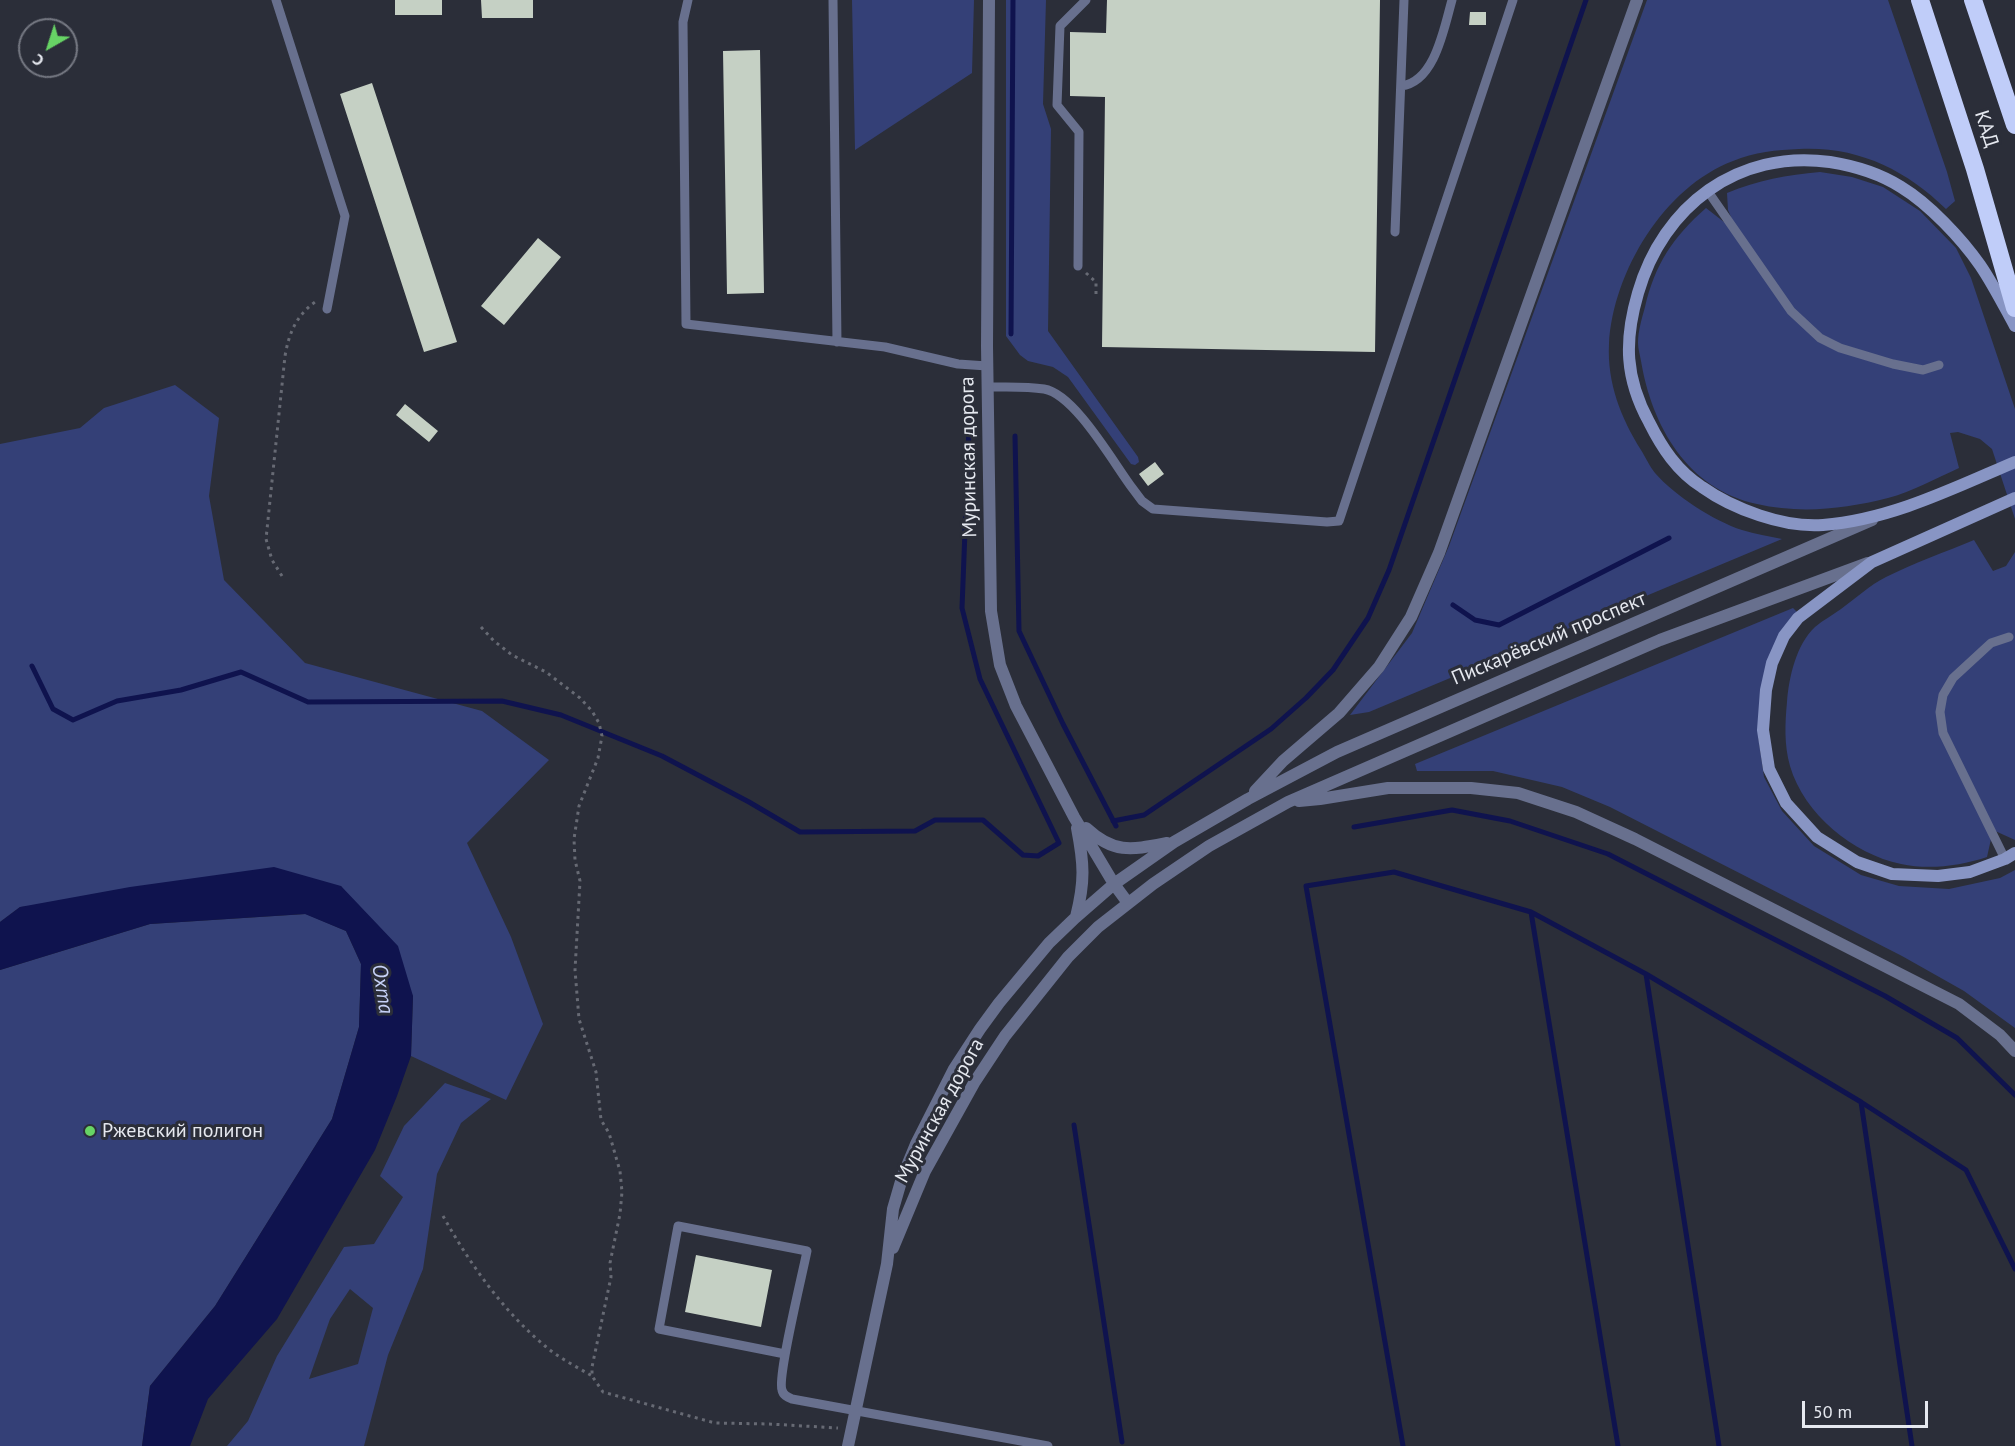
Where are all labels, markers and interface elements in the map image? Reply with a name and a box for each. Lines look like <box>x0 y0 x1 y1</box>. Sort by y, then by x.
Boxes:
north arrow <box>18 18 78 78</box>
text: С <box>28 50 48 71</box>
street label: КАД <box>1969 108 2003 150</box>
street label: Муринская дорога <box>956 376 982 538</box>
street label: Пискарёвский проспект <box>1448 587 1650 691</box>
water label: Охта <box>366 962 398 1016</box>
street label: Муринская дорога <box>890 1035 990 1187</box>
place label: Ржевский полигон <box>102 1119 263 1143</box>
marker: Ржевский полигон <box>83 1124 97 1138</box>
scale bar <box>1805 1389 1931 1427</box>
text: 50 m <box>1813 1400 1852 1423</box>

